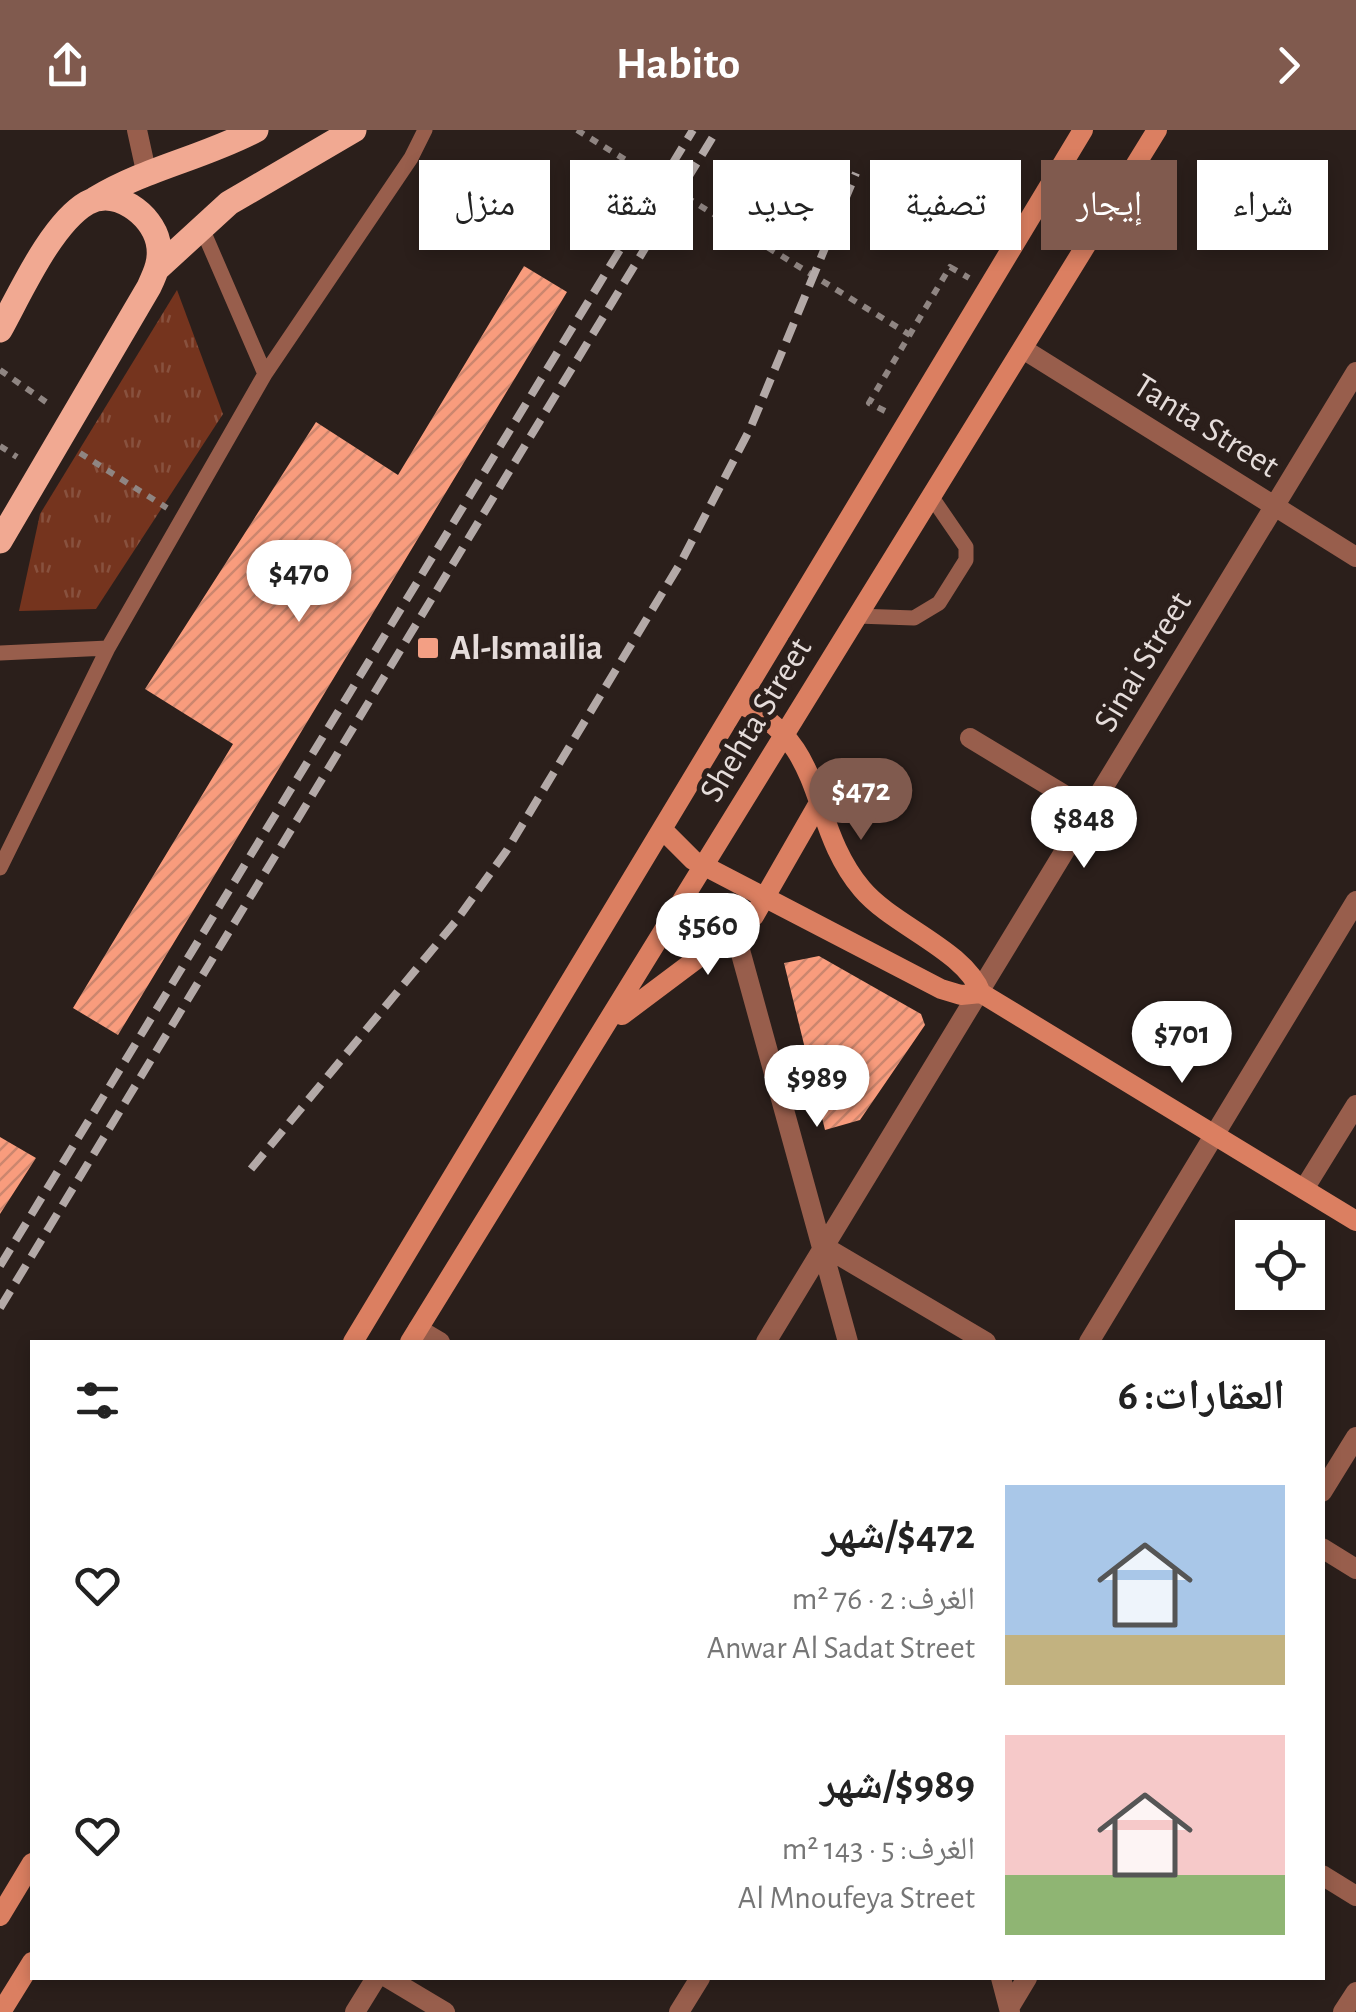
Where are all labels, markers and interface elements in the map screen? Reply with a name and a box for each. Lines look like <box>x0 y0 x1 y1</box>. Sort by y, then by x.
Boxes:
icon: share <box>40 38 95 93</box>
icon: forward <box>1261 38 1316 93</box>
text: Habito <box>616 42 740 87</box>
chip: منزل <box>419 160 550 250</box>
chip: شقة <box>570 160 693 250</box>
chip: جديد <box>713 160 850 250</box>
chip: تصفية <box>870 160 1021 250</box>
chip: إيجار <box>1041 160 1177 250</box>
chip: شراء <box>1197 160 1328 250</box>
street label: Tanta Street <box>1127 368 1285 484</box>
pin: $470 <box>240 540 358 625</box>
text: $470 <box>269 556 330 588</box>
street label: Sinai Street <box>1088 586 1198 738</box>
place label: Al-Ismailia <box>450 631 603 666</box>
street label: Shehta Street <box>694 632 818 808</box>
marker: Al-Ismailia <box>415 635 441 661</box>
pin: $472 <box>802 758 920 843</box>
text: $472 <box>831 774 891 806</box>
pin: $848 <box>1025 786 1143 871</box>
text: $848 <box>1053 802 1115 834</box>
pin: $560 <box>649 893 767 978</box>
text: $560 <box>678 909 738 941</box>
pin: $701 <box>1123 1001 1241 1086</box>
text: $701 <box>1154 1017 1210 1049</box>
pin: $989 <box>758 1045 876 1130</box>
text: $989 <box>786 1061 848 1093</box>
map controls <box>1235 1220 1325 1310</box>
button: locate <box>1235 1220 1325 1310</box>
icon: filters <box>70 1373 125 1428</box>
text: العقارات: 6 <box>1118 1375 1285 1417</box>
text: $472/شهر <box>822 1514 975 1556</box>
icon: home <box>1085 1525 1205 1645</box>
icon: heart <box>70 1558 125 1613</box>
text: الغرف: 2 · 76 m² <box>792 1583 975 1615</box>
text: Anwar Al Sadat Street <box>707 1632 975 1664</box>
text: $989/شهر <box>820 1764 975 1806</box>
icon: home <box>1085 1775 1205 1895</box>
icon: heart <box>70 1808 125 1863</box>
text: الغرف: 5 · 143 m² <box>782 1833 975 1865</box>
text: Al Mnoufeya Street <box>738 1882 975 1914</box>

